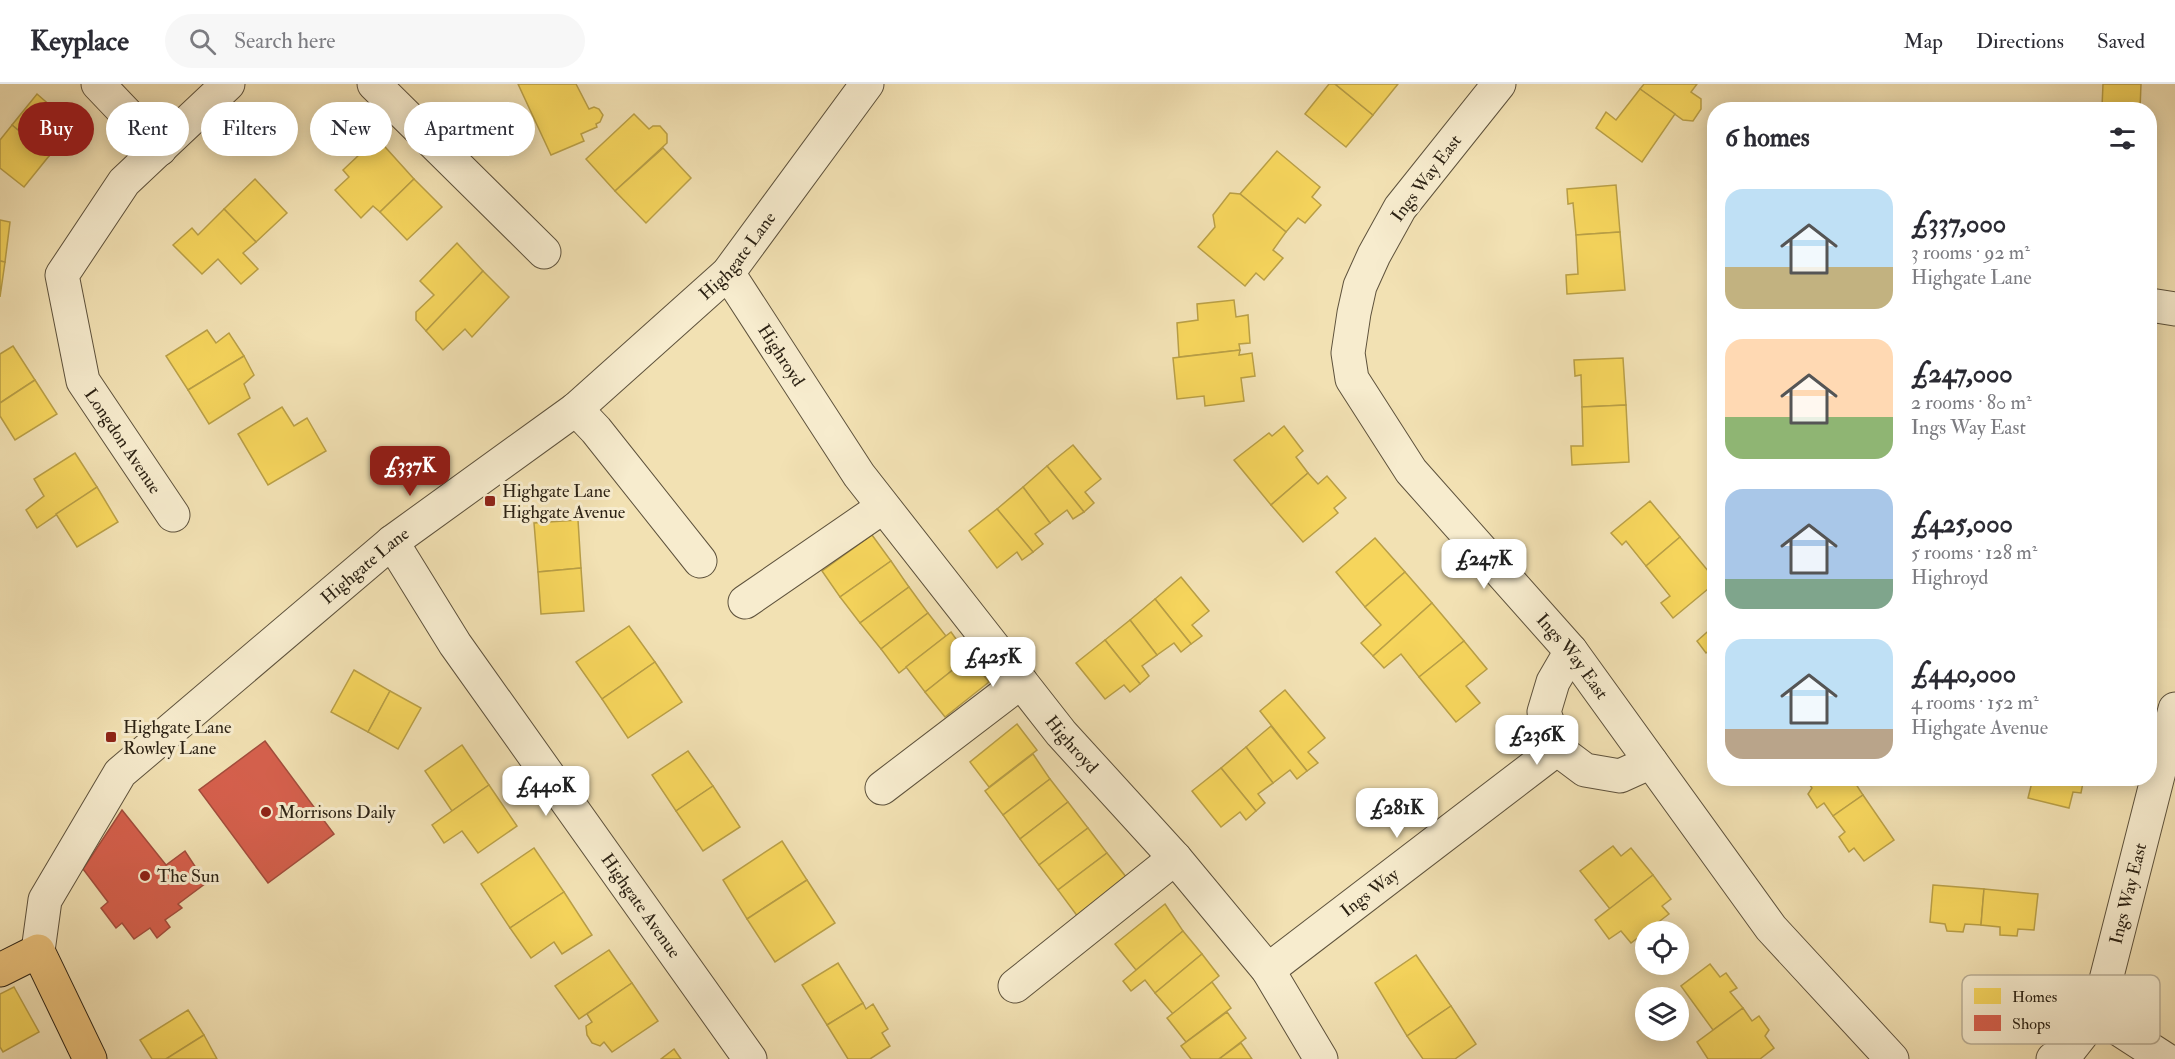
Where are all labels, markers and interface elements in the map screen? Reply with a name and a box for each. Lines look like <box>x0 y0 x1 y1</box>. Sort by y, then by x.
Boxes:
search box <box>165 14 585 68</box>
text: Keyplace <box>30 24 129 59</box>
icon: search <box>186 25 219 58</box>
text: Search here <box>234 27 336 55</box>
text: Map <box>1903 28 1943 55</box>
text: Directions <box>1976 28 2064 55</box>
text: Saved <box>2097 28 2145 55</box>
chip: Buy <box>18 102 94 156</box>
chip: Rent <box>106 102 189 156</box>
chip: Filters <box>201 102 298 156</box>
chip: New <box>310 102 392 156</box>
chip: Apartment <box>404 102 535 156</box>
text: 6 homes <box>1725 122 1810 154</box>
icon: filters <box>2106 122 2139 155</box>
street label: Ings Way East <box>1386 130 1467 227</box>
street label: Highgate Lane <box>695 207 781 305</box>
text: £337,000 <box>1911 208 2006 240</box>
icon: home <box>1773 213 1845 285</box>
text: 3 rooms · 92 m² <box>1911 240 2030 265</box>
text: Highgate Lane <box>1911 265 2032 290</box>
street label: Highroyd <box>752 320 810 391</box>
text: £247,000 <box>1911 358 2013 390</box>
icon: home <box>1773 363 1845 435</box>
street label: Longdon Avenue <box>79 384 167 499</box>
text: 2 rooms · 80 m² <box>1911 390 2032 415</box>
text: Ings Way East <box>1911 415 2026 440</box>
pin: £337K <box>368 446 452 497</box>
text: £337K <box>384 453 436 478</box>
place label: Highgate Lane Highgate Avenue <box>502 480 626 524</box>
marker: Highgate Lane Highgate Avenue <box>483 494 497 508</box>
text: £425,000 <box>1911 508 2013 540</box>
icon: home <box>1773 513 1845 585</box>
street label: Highgate Lane <box>316 522 414 609</box>
pin: £247K <box>1442 539 1526 590</box>
text: 5 rooms · 128 m² <box>1911 540 2037 565</box>
text: £247K <box>1455 546 1513 571</box>
text: Highroyd <box>1911 565 1988 590</box>
street label: Ings Way East <box>1531 609 1613 704</box>
pin: £425K <box>951 637 1035 688</box>
text: £425K <box>964 644 1022 669</box>
text: £440,000 <box>1911 658 2016 690</box>
icon: home <box>1773 663 1845 735</box>
text: 4 rooms · 152 m² <box>1911 690 2039 715</box>
street label: Highroyd <box>1040 711 1103 778</box>
pin: £236K <box>1495 715 1579 766</box>
text: Highgate Avenue <box>1911 715 2048 740</box>
place label: Highgate Lane Rowley Lane <box>123 716 232 760</box>
text: £236K <box>1509 722 1565 747</box>
marker: Highgate Lane Rowley Lane <box>104 730 118 744</box>
pin: £440K <box>504 766 588 817</box>
text: £440K <box>516 773 576 798</box>
pin: £281K <box>1355 788 1439 839</box>
text: £281K <box>1370 795 1424 820</box>
place label: Morrisons Daily <box>278 801 396 824</box>
marker: Morrisons Daily <box>259 805 273 819</box>
street label: Ings Way East <box>2105 841 2152 947</box>
street label: Highgate Avenue <box>595 849 686 963</box>
street label: Ings Way <box>1336 862 1405 922</box>
place label: The Sun <box>157 865 220 888</box>
marker: The Sun <box>138 869 152 883</box>
map controls <box>1635 921 1689 1041</box>
button: locate <box>1635 921 1689 975</box>
legend <box>1962 975 2160 1044</box>
button: layers <box>1635 987 1689 1041</box>
text: Homes <box>2012 987 2057 1007</box>
text: Shops <box>2012 1014 2051 1035</box>

